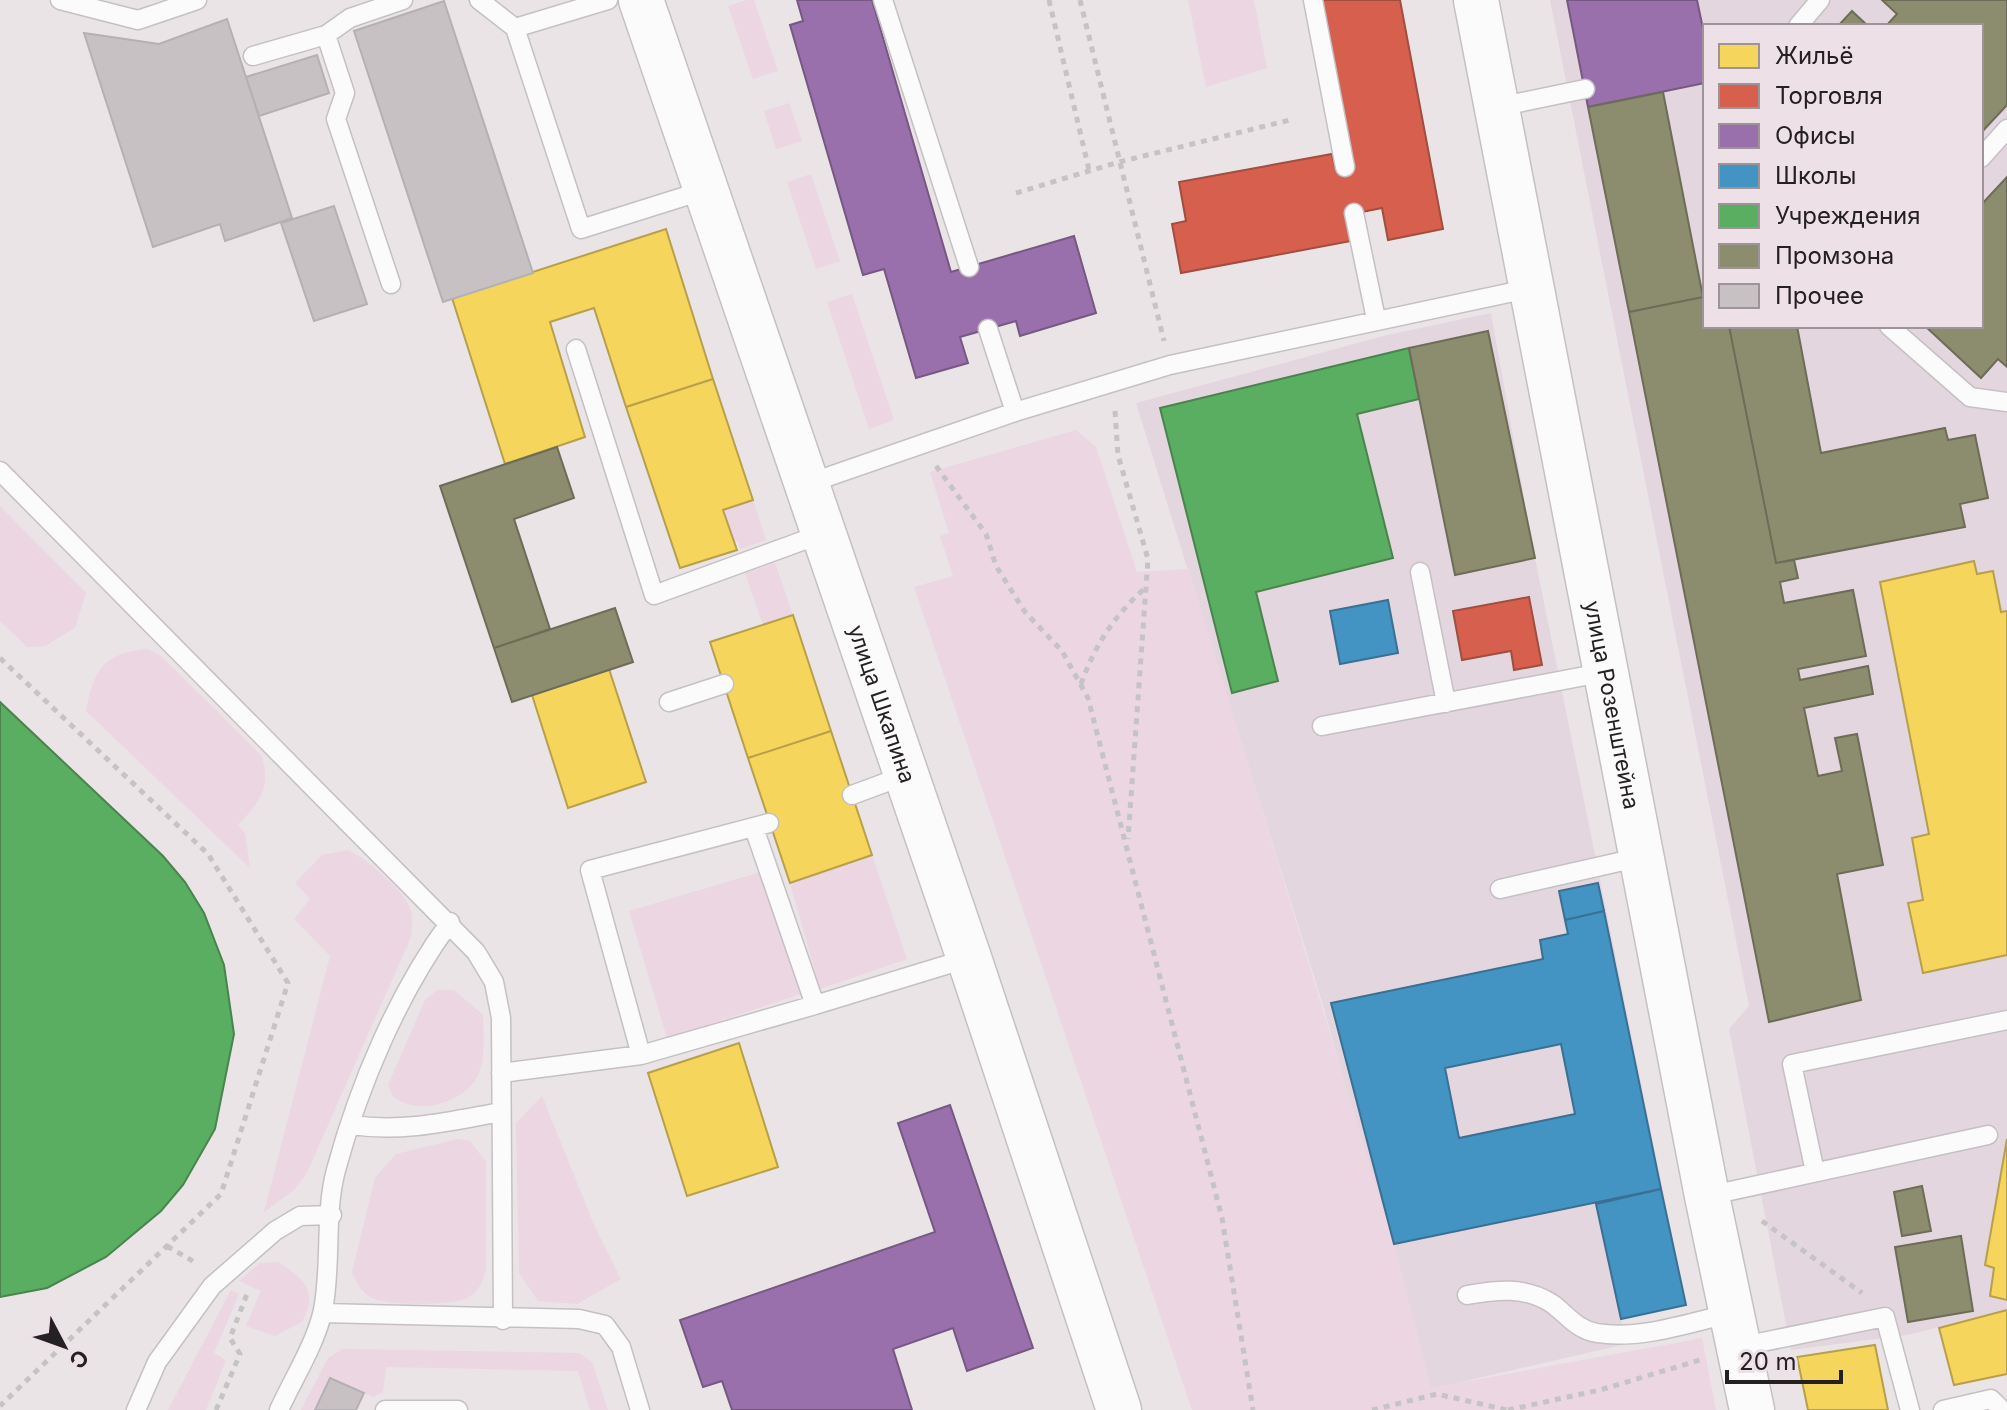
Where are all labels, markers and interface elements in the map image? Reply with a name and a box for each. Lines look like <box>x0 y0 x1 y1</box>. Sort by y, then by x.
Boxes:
legend <box>1703 24 1983 328</box>
text: Жильё <box>1775 41 1853 70</box>
text: Торговля <box>1775 81 1883 110</box>
text: Офисы <box>1775 121 1855 150</box>
text: Школы <box>1775 161 1856 190</box>
text: Учреждения <box>1775 201 1921 230</box>
text: Промзона <box>1775 241 1894 270</box>
text: Прочее <box>1775 281 1864 310</box>
street label: улица Розенштейна <box>1579 599 1645 811</box>
street label: улица Шкапина <box>843 621 921 786</box>
north arrow <box>24 1306 104 1386</box>
scale bar <box>1727 1334 1841 1384</box>
text: С <box>64 1344 94 1374</box>
text: 20 m <box>1739 1347 1797 1376</box>

